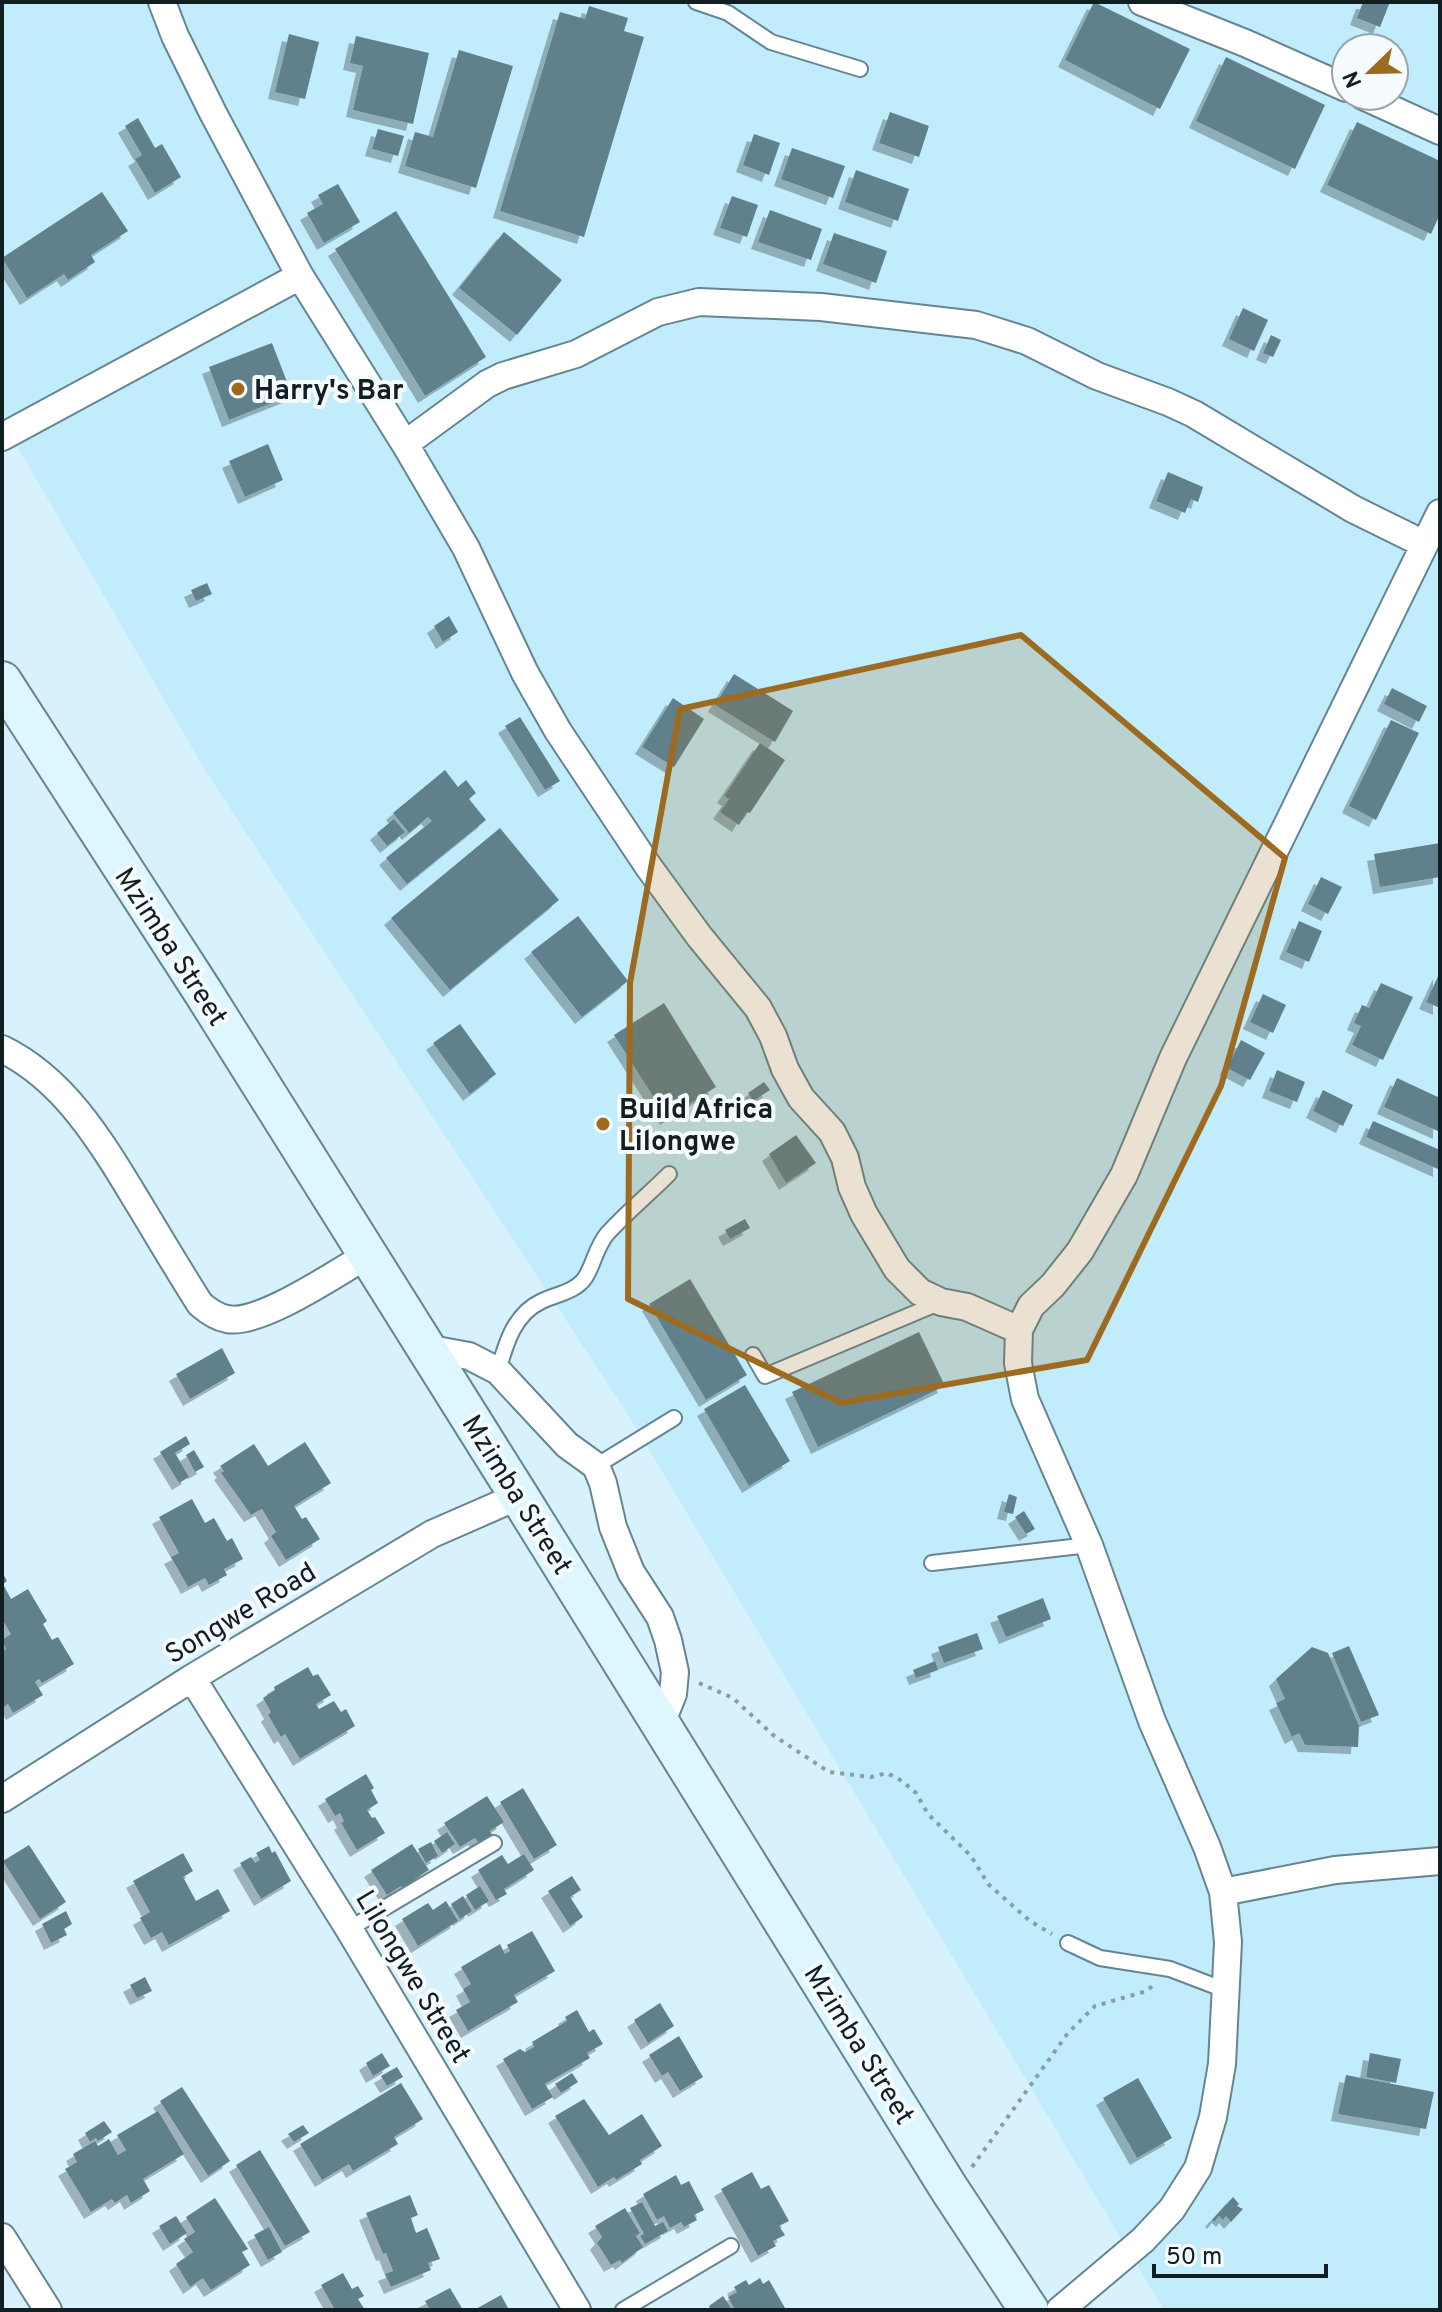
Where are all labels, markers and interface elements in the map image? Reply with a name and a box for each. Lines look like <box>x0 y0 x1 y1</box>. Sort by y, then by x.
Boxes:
north arrow <box>1330 32 1410 112</box>
text: N <box>1338 66 1369 91</box>
place label: Harry's Bar <box>254 374 404 410</box>
marker: Harry's Bar <box>229 380 247 398</box>
street label: Mzimba Street <box>105 862 234 1034</box>
place label: Build Africa Lilongwe <box>619 1093 773 1161</box>
marker: Build Africa Lilongwe <box>594 1115 612 1133</box>
street label: Mzimba Street <box>452 1409 579 1582</box>
street label: Songwe Road <box>159 1555 324 1674</box>
street label: Lilongwe Street <box>346 1884 477 2071</box>
street label: Mzimba Street <box>794 1959 921 2132</box>
scale bar <box>1154 2228 1326 2278</box>
text: 50 m <box>1166 2243 1222 2273</box>

